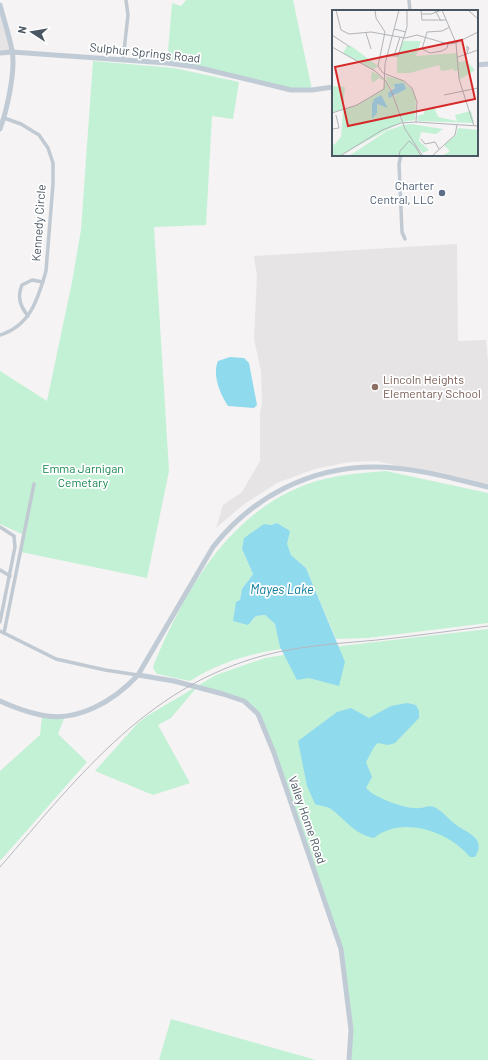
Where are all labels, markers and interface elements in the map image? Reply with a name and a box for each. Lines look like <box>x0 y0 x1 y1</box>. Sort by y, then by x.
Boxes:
inset map <box>332 10 478 156</box>
north arrow <box>12 12 52 52</box>
text: N <box>15 25 29 35</box>
street label: Sulphur Springs Road <box>89 39 201 65</box>
place label: Charter Central, LLC <box>370 178 435 206</box>
street label: Kennedy Circle <box>28 184 48 262</box>
marker: Charter Central, LLC <box>437 188 447 198</box>
place label: Lincoln Heights Elementary School <box>383 372 481 400</box>
marker: Lincoln Heights Elementary School <box>370 382 380 392</box>
park label: Emma Jarnigan Cemetary <box>42 461 124 489</box>
water label: Mayes Lake <box>250 581 314 597</box>
street label: Valley Home Road <box>286 774 330 865</box>

